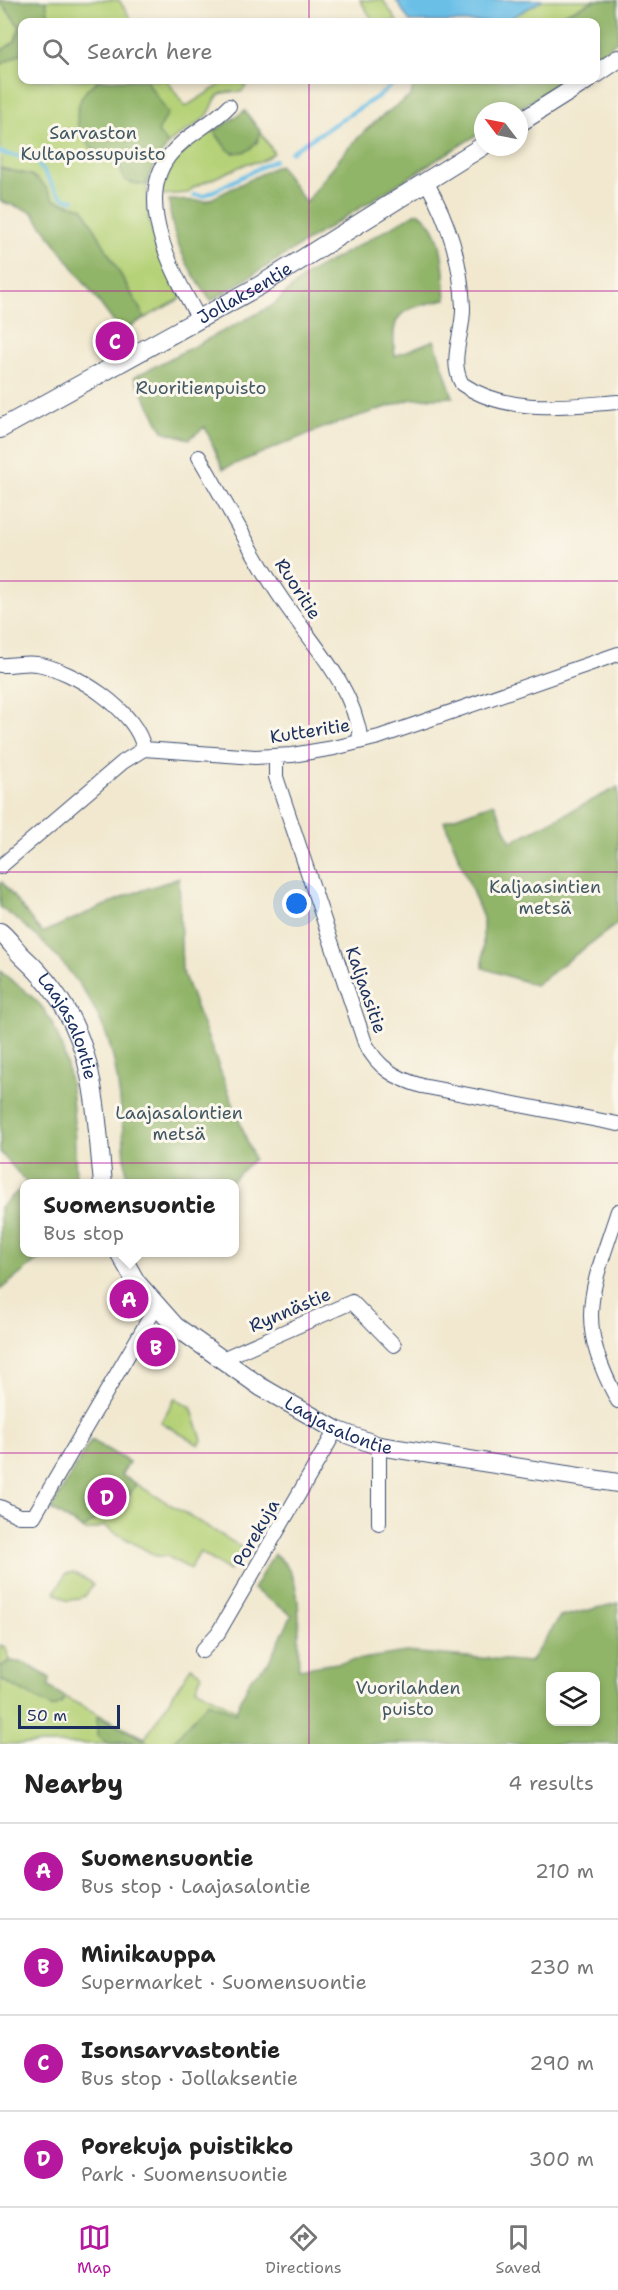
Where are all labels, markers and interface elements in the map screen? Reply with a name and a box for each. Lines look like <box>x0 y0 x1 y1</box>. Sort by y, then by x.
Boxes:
search box <box>18 18 600 84</box>
icon: search <box>39 35 72 68</box>
text: Search here <box>87 37 213 66</box>
north arrow <box>474 102 528 156</box>
park label: Sarvaston Kultapossupuisto <box>20 121 166 166</box>
street label: Jollaksentie <box>193 256 297 330</box>
pin: C <box>96 318 134 364</box>
park label: Ruoritienpuisto <box>136 376 267 400</box>
street label: Ruoritie <box>269 554 327 624</box>
street label: Kutteritie <box>268 713 352 749</box>
park label: Kaljaasintien metsä <box>489 875 601 920</box>
your location <box>282 889 311 918</box>
street label: Kaljaasitie <box>340 943 392 1037</box>
street label: Laajasalontie <box>32 967 103 1082</box>
park label: Laajasalontien metsä <box>115 1101 243 1146</box>
popup <box>20 1179 239 1257</box>
text: Suomensuontie <box>43 1191 216 1220</box>
text: Bus stop <box>43 1220 124 1246</box>
pin: A <box>110 1276 148 1322</box>
street label: Rynnästie <box>245 1282 335 1338</box>
pin: B <box>136 1324 176 1370</box>
street label: Laajasalontie <box>280 1391 394 1460</box>
pin: D <box>88 1474 126 1520</box>
street label: Porekuja <box>227 1495 285 1571</box>
map controls <box>546 1672 600 1726</box>
button: layers <box>546 1672 600 1726</box>
park label: Vuorilahden puisto <box>356 1676 460 1721</box>
scale bar <box>18 1702 120 1730</box>
text: 50 m <box>27 1705 67 1726</box>
text: Nearby <box>24 1766 123 1801</box>
text: 4 results <box>508 1770 594 1796</box>
text: Suomensuontie <box>81 1844 253 1873</box>
text: A <box>36 1858 51 1884</box>
text: 210 m <box>535 1858 594 1884</box>
text: Bus stop · Laajasalontie <box>81 1873 311 1899</box>
text: Minikauppa <box>81 1940 216 1969</box>
text: B <box>37 1954 50 1980</box>
text: 230 m <box>529 1954 594 1980</box>
text: Supermarket · Suomensuontie <box>81 1969 367 1995</box>
text: Isonsarvastontie <box>81 2036 280 2065</box>
text: C <box>37 2050 50 2076</box>
text: 290 m <box>529 2050 594 2076</box>
text: Bus stop · Jollaksentie <box>81 2065 298 2091</box>
text: Porekuja puistikko <box>81 2132 293 2161</box>
text: D <box>36 2146 51 2172</box>
text: 300 m <box>528 2146 594 2172</box>
text: Park · Suomensuontie <box>81 2161 288 2187</box>
tab: Map <box>77 2221 111 2278</box>
tab: Directions <box>265 2221 342 2278</box>
tab: Saved <box>496 2221 541 2278</box>

